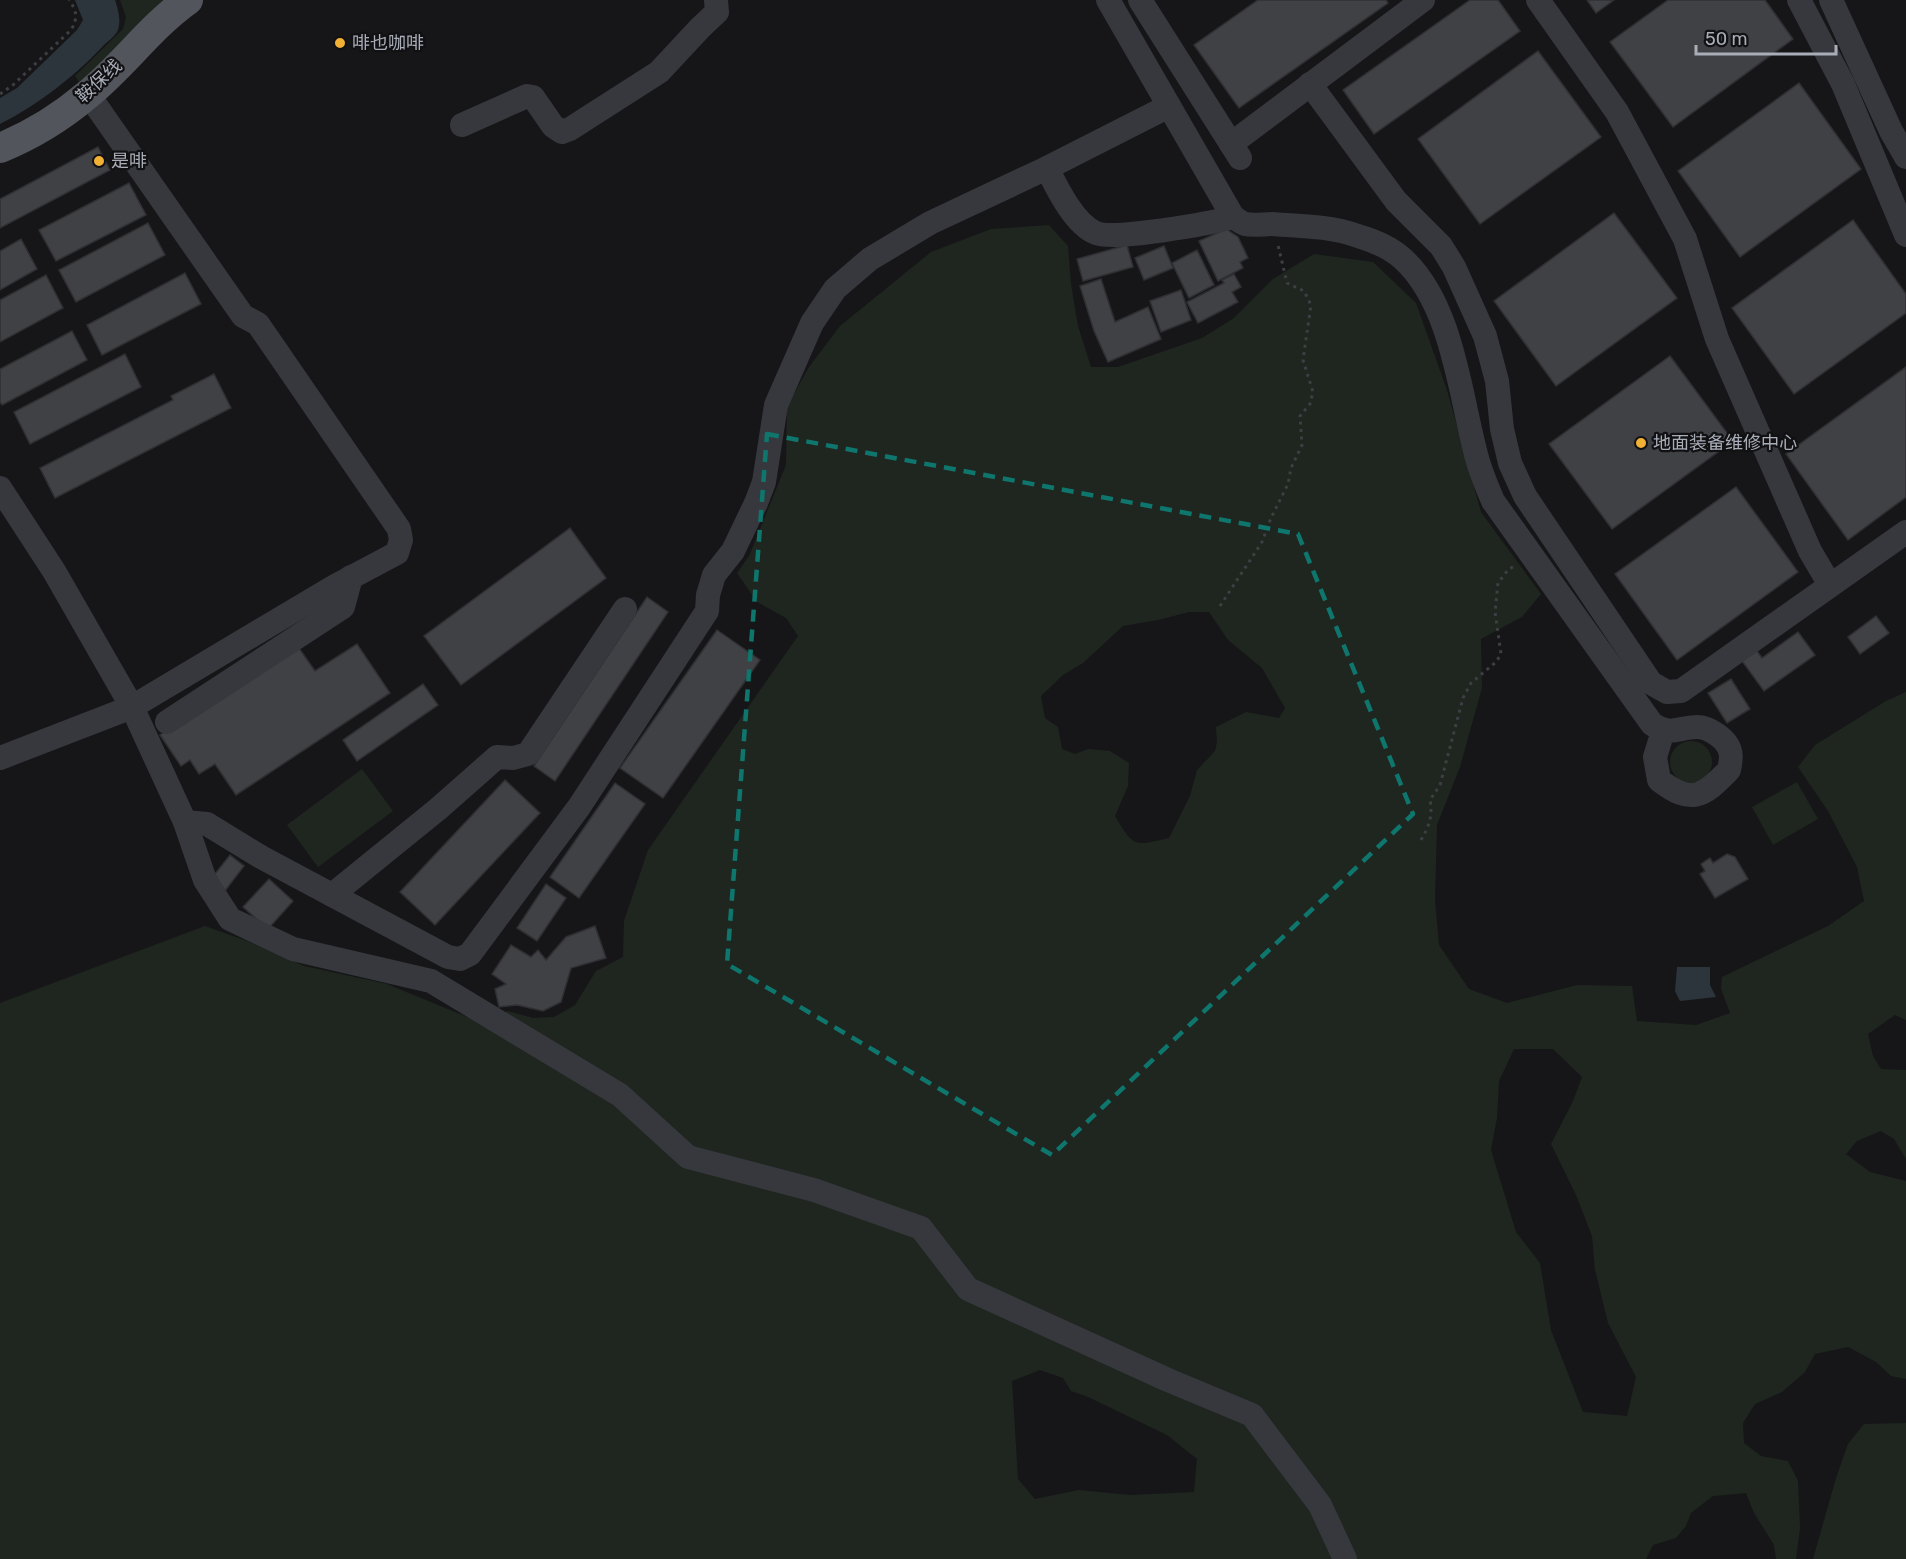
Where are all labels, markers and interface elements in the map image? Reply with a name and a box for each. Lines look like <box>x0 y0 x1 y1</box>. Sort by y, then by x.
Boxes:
scale bar <box>1696 18 1836 56</box>
text: 50 m <box>1705 28 1748 50</box>
place label: 啡也咖啡 <box>352 32 424 54</box>
marker: 啡也咖啡 <box>333 36 347 50</box>
street label: 鞍保线 <box>72 55 126 107</box>
place label: 是啡 <box>111 150 147 172</box>
marker: 是啡 <box>92 154 106 168</box>
place label: 地面装备维修中心 <box>1653 432 1797 454</box>
marker: 地面装备维修中心 <box>1634 436 1648 450</box>

